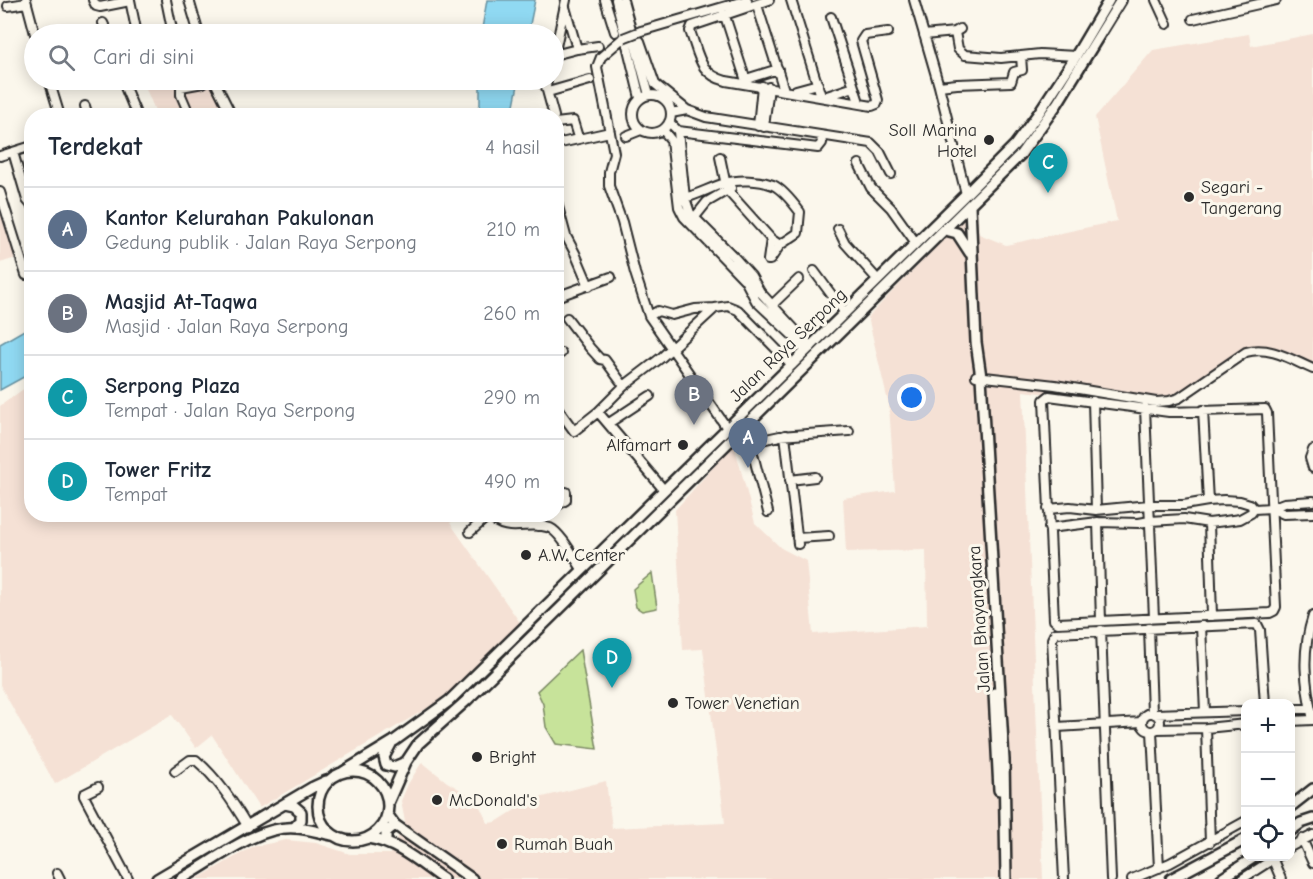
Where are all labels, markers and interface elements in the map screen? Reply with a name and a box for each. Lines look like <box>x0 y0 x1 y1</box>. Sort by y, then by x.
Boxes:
search box <box>24 24 564 90</box>
icon: search <box>45 41 78 74</box>
text: Cari di sini <box>93 44 194 70</box>
place label: Soll Marina Hotel <box>889 120 977 162</box>
text: Terdekat <box>48 132 142 162</box>
marker: Soll Marina Hotel <box>982 133 996 147</box>
text: 4 hasil <box>485 136 540 159</box>
pin: C <box>1028 144 1068 193</box>
place label: Segari - Tangerang <box>1201 177 1282 219</box>
marker: Segari - Tangerang <box>1182 190 1196 204</box>
text: Kantor Kelurahan Pakulonan <box>105 205 374 231</box>
text: A <box>62 218 73 241</box>
text: 210 m <box>486 218 540 241</box>
text: Gedung publik · Jalan Raya Serpong <box>105 231 417 254</box>
street label: Jalan Raya Serpong <box>726 284 851 406</box>
text: Masjid At-Taqwa <box>105 289 258 315</box>
text: B <box>61 302 74 325</box>
text: 260 m <box>483 302 540 325</box>
text: Masjid · Jalan Raya Serpong <box>105 315 349 338</box>
text: Serpong Plaza <box>105 373 240 399</box>
pin: B <box>674 376 714 425</box>
your location <box>897 383 926 412</box>
text: C <box>61 386 74 409</box>
text: 290 m <box>484 386 540 409</box>
text: Tempat · Jalan Raya Serpong <box>105 399 355 422</box>
pin: A <box>728 418 768 468</box>
place label: Alfamart <box>606 435 672 456</box>
marker: Alfamart <box>676 438 690 452</box>
text: Tower Fritz <box>105 457 211 483</box>
text: D <box>61 470 74 493</box>
text: 490 m <box>484 470 540 493</box>
text: Tempat <box>105 483 167 506</box>
place label: A.W. Center <box>538 545 626 566</box>
street label: Jalan Bhayangkara <box>964 545 995 693</box>
marker: A.W. Center <box>519 548 533 562</box>
pin: D <box>592 638 632 688</box>
place label: Tower Venetian <box>685 693 800 714</box>
marker: Tower Venetian <box>666 696 680 710</box>
map controls <box>1241 699 1295 861</box>
button: + <box>1241 699 1295 753</box>
place label: Bright <box>489 747 537 768</box>
marker: Bright <box>470 750 484 764</box>
button: − <box>1241 753 1295 807</box>
place label: McDonald's <box>449 790 537 811</box>
marker: McDonald's <box>430 793 444 807</box>
button: locate <box>1241 807 1295 861</box>
place label: Rumah Buah <box>514 834 613 855</box>
marker: Rumah Buah <box>495 837 509 851</box>

